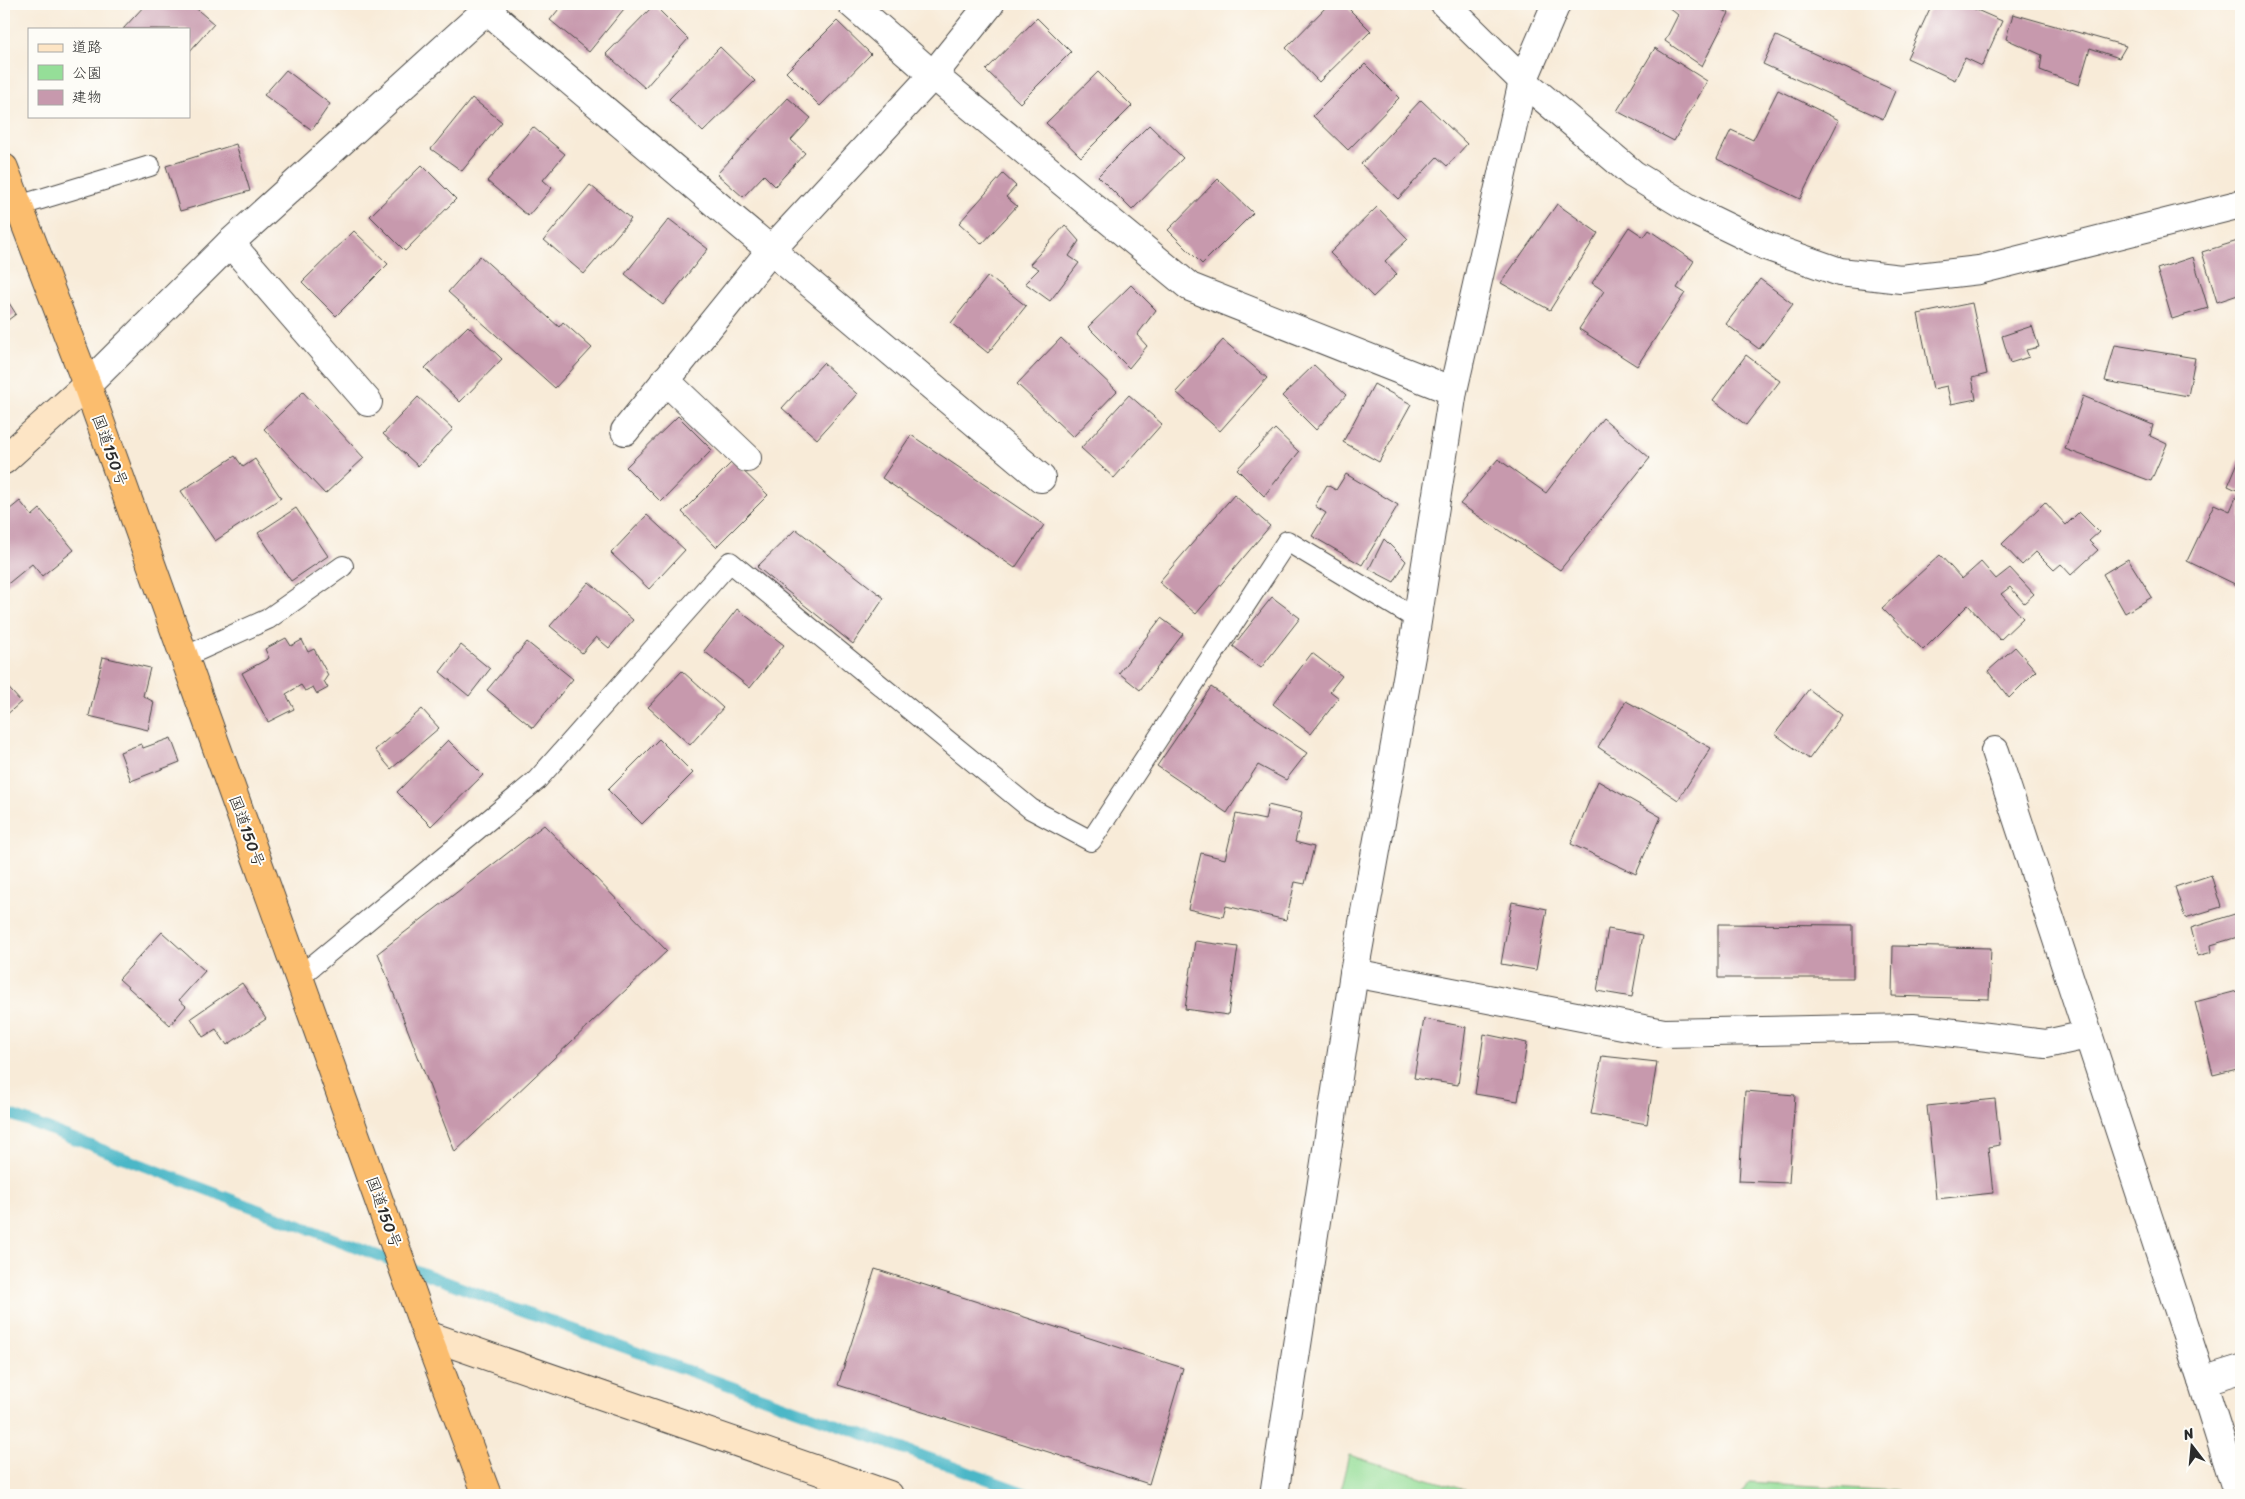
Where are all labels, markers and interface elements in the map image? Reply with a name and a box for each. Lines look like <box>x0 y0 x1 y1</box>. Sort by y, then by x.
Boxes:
legend <box>28 28 190 118</box>
text: 道路 <box>72 34 102 60</box>
text: 公園 <box>72 60 102 86</box>
text: 建物 <box>72 84 102 110</box>
street label: 国道150号 <box>84 410 136 490</box>
street label: 国道150号 <box>221 791 273 871</box>
street label: 国道150号 <box>358 1172 410 1252</box>
text: N <box>2179 1421 2197 1448</box>
north arrow <box>2168 1422 2218 1472</box>

